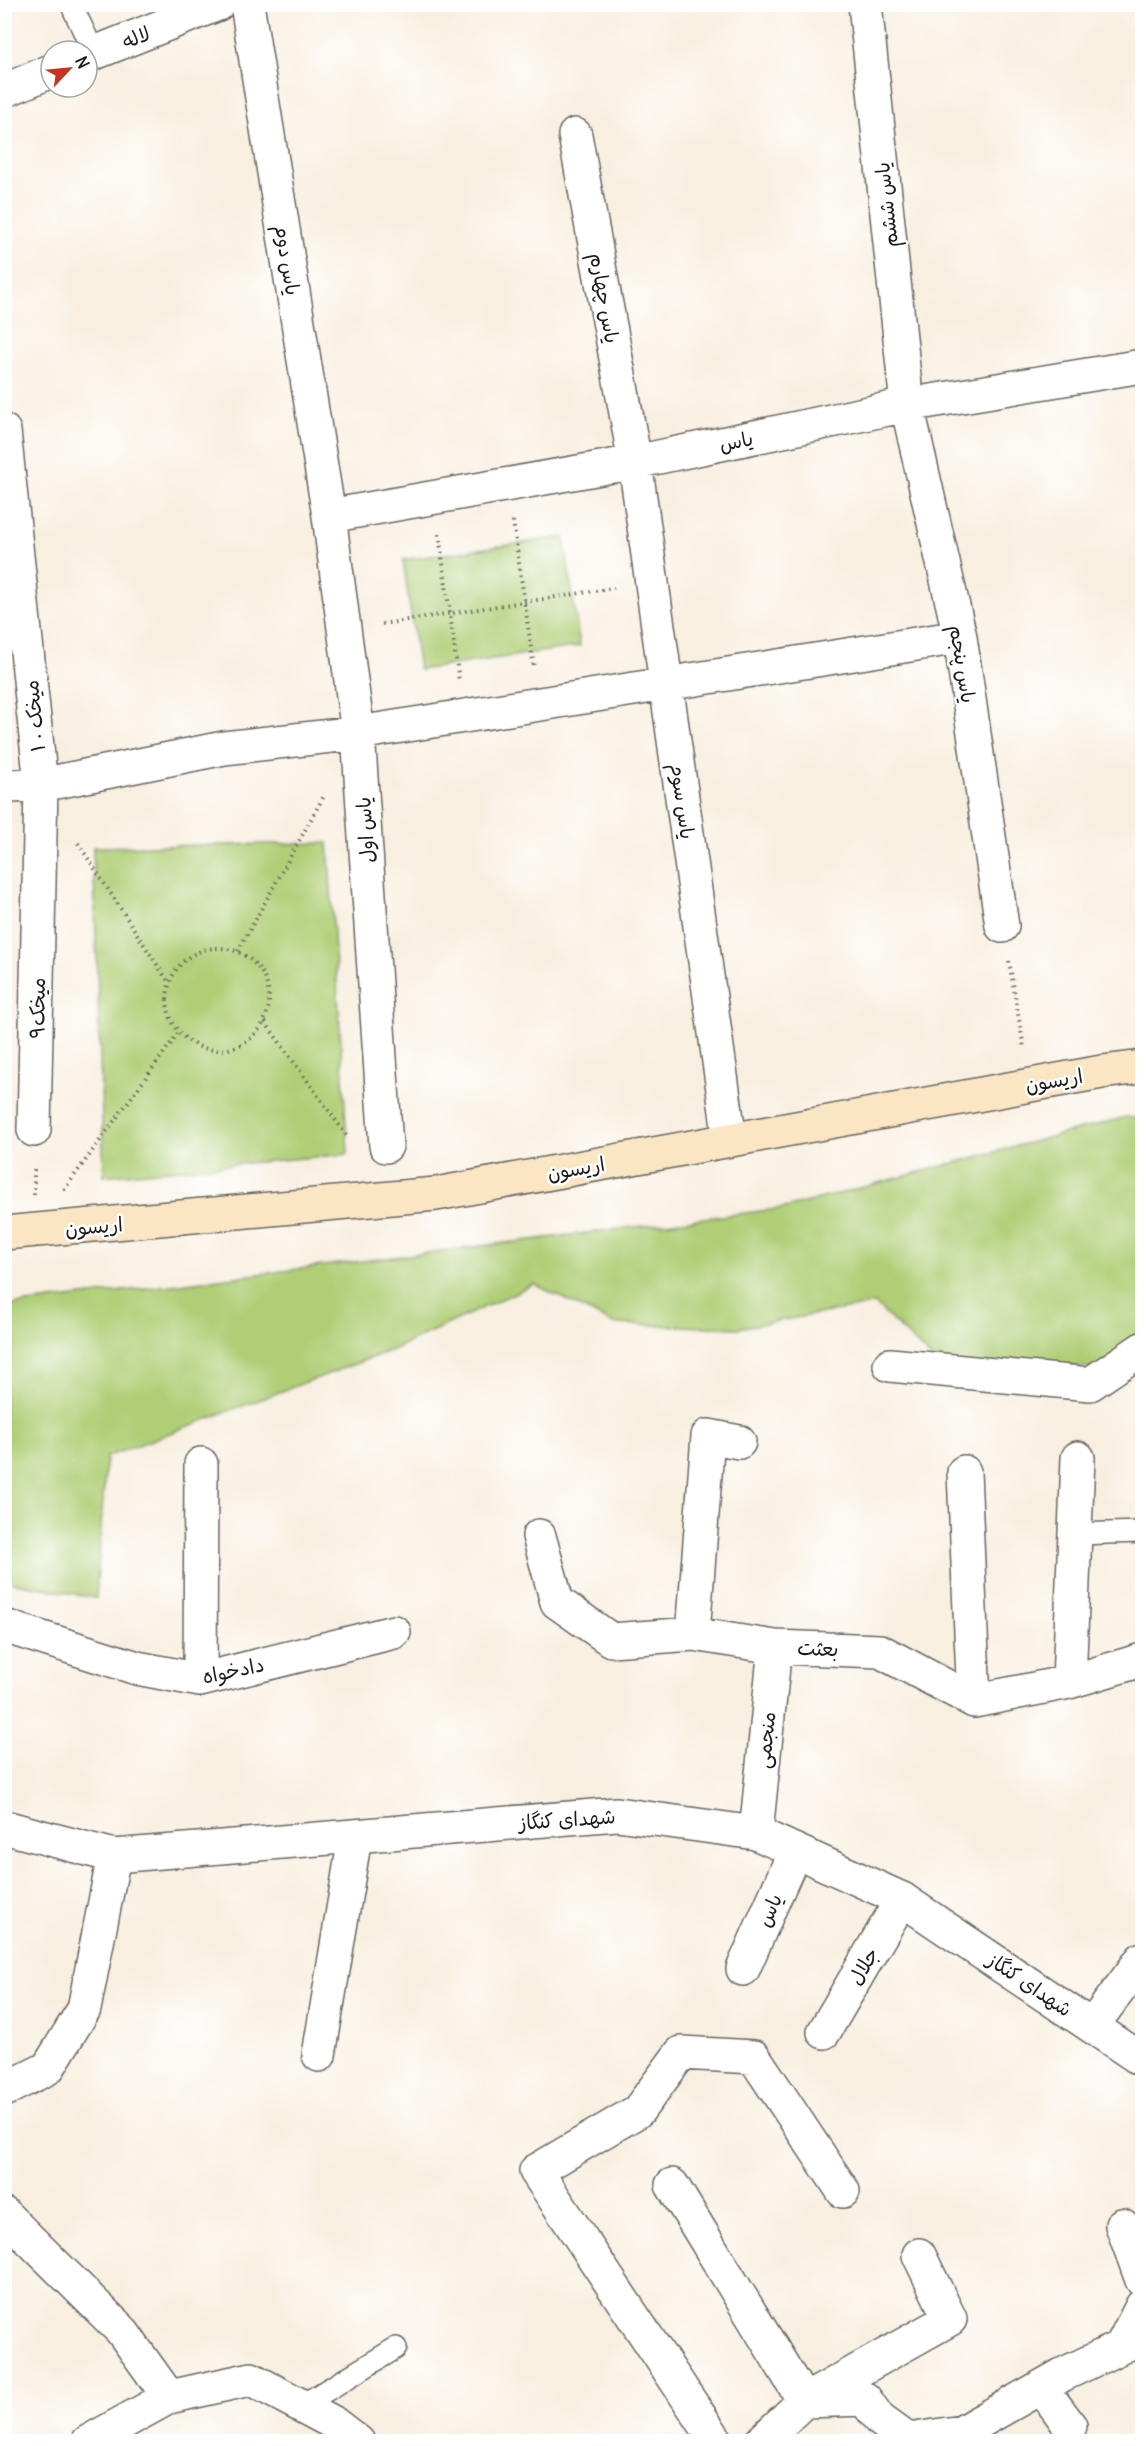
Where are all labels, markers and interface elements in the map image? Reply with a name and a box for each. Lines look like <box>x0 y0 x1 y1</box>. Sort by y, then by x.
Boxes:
street label: لاله <box>118 20 154 54</box>
north arrow <box>39 39 99 99</box>
text: N <box>71 53 94 72</box>
street label: یاس ششم <box>869 161 906 249</box>
street label: یاس دوم <box>266 223 306 298</box>
street label: یاس چهارم <box>582 251 625 346</box>
street label: یاس <box>717 425 755 457</box>
street label: یاس پنجم <box>942 623 982 705</box>
street label: میخک ۰ ۱ <box>18 679 50 753</box>
street label: یاس سوم <box>661 761 701 841</box>
street label: یاس اول <box>350 796 380 864</box>
street label: میخک۹ <box>24 977 50 1039</box>
street label: اریسون <box>1023 1063 1085 1097</box>
street label: اریسون <box>545 1151 607 1185</box>
street label: اریسون <box>64 1211 124 1241</box>
street label: بعثت <box>797 1635 839 1661</box>
street label: دادخواه <box>200 1651 267 1691</box>
street label: منجمی <box>750 1710 781 1770</box>
street label: شهدای کنگاز <box>516 1803 616 1835</box>
street label: یاس <box>751 1889 787 1931</box>
street label: جلال <box>842 1943 884 1989</box>
street label: شهدای کنگاز <box>981 1945 1077 2021</box>

